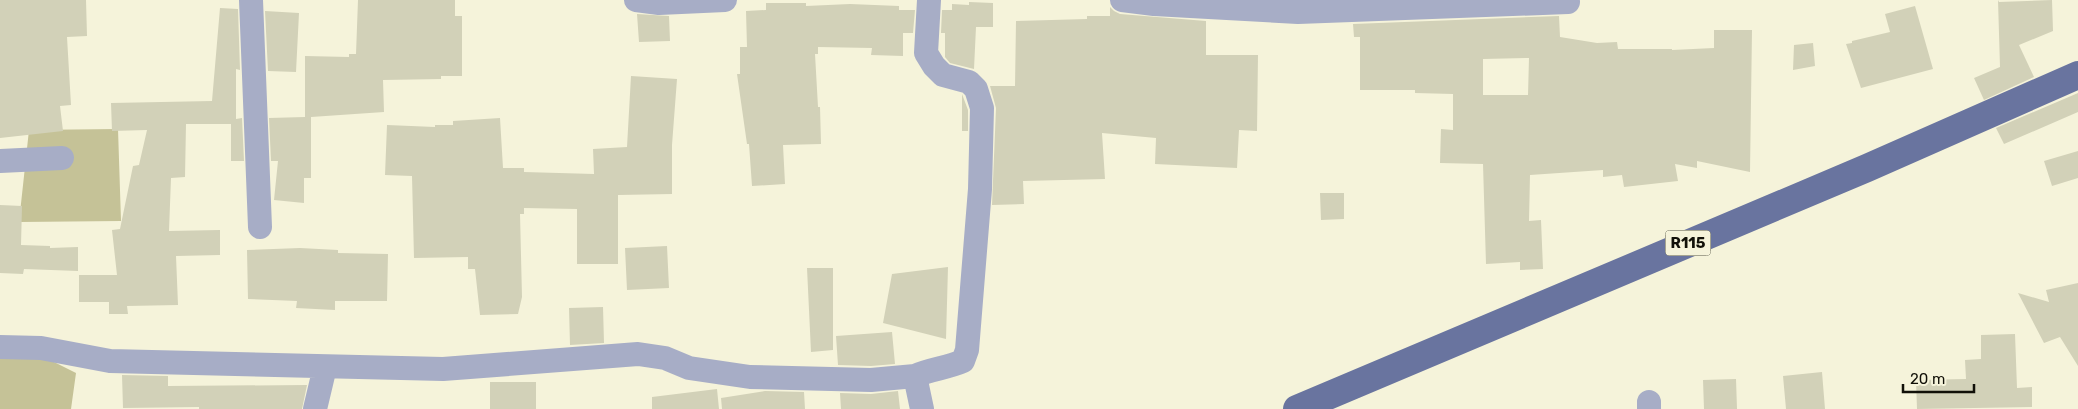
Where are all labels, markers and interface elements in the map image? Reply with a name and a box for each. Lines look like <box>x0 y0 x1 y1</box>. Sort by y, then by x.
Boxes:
road number: R115 <box>1666 230 1710 256</box>
scale bar <box>1903 362 1974 394</box>
text: 20 m <box>1910 370 1945 388</box>

